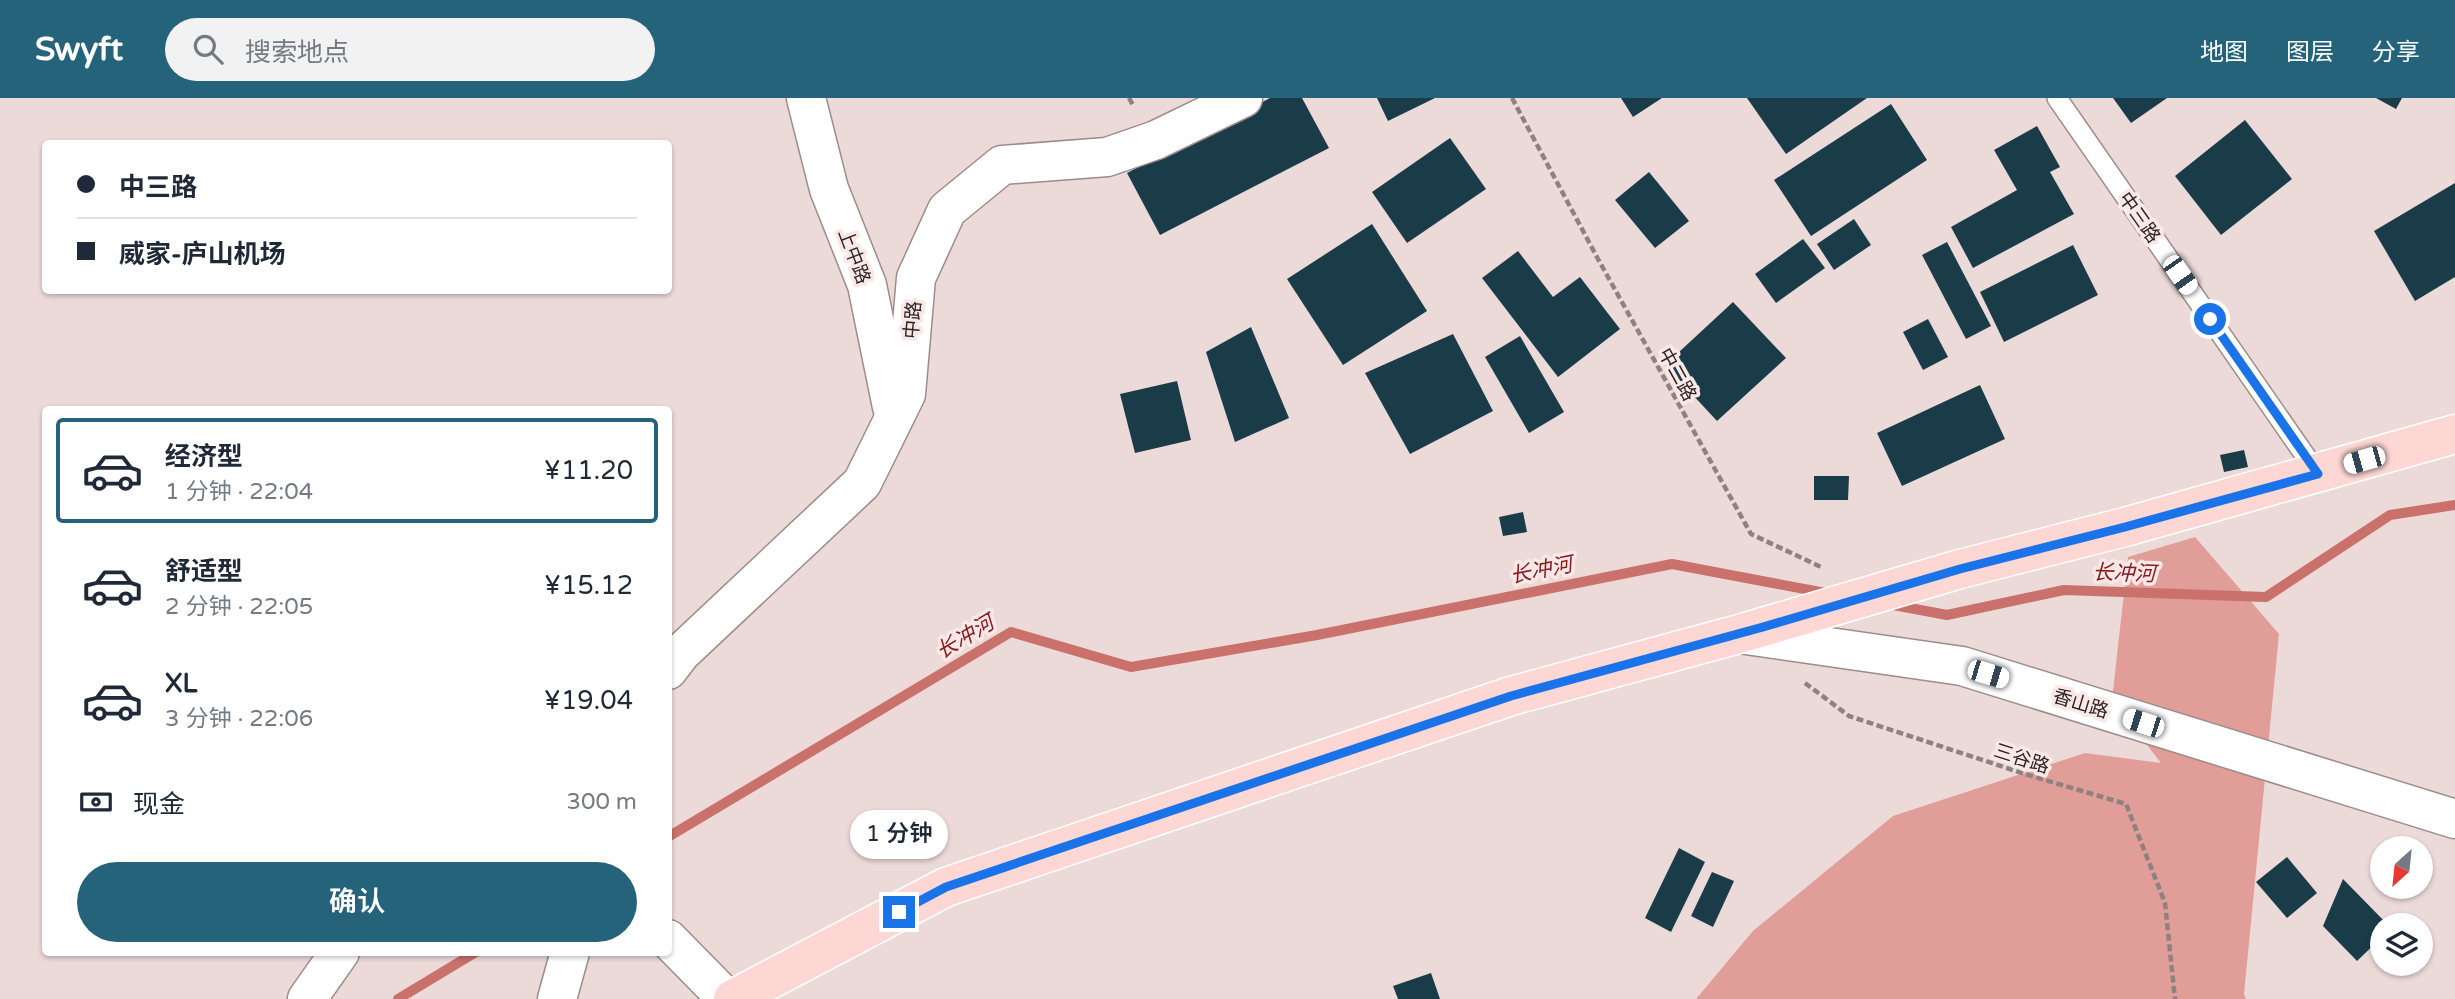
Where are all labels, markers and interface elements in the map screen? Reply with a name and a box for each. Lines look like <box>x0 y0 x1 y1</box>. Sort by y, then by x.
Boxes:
search box <box>165 18 655 81</box>
text: Swyft <box>35 30 123 69</box>
icon: search <box>189 30 227 68</box>
text: 搜索地点 <box>245 37 349 68</box>
text: 地图 <box>2200 38 2248 67</box>
text: 图层 <box>2286 38 2334 67</box>
text: 分享 <box>2372 38 2420 67</box>
text: 中三路 <box>119 172 197 203</box>
street label: 中三路 <box>2114 188 2165 247</box>
street label: 上中路 <box>834 226 875 287</box>
text: 威家-庐山机场 <box>119 239 286 270</box>
car <box>2160 252 2201 298</box>
street label: 中路 <box>900 300 926 340</box>
route start <box>2194 303 2226 335</box>
street label: 中二路 <box>1654 344 1701 405</box>
icon: car <box>81 439 144 502</box>
text: 经济型 <box>165 441 243 472</box>
car <box>2341 444 2388 476</box>
text: ¥11.20 <box>544 455 633 486</box>
text: 1 分钟 · 22:04 <box>165 478 313 506</box>
water label: 长冲河 <box>1508 551 1578 589</box>
icon: car <box>81 554 144 617</box>
text: 舒适型 <box>165 556 243 587</box>
water label: 长冲河 <box>2092 560 2160 587</box>
text: ¥15.12 <box>544 570 633 601</box>
text: 2 分钟 · 22:05 <box>165 593 313 621</box>
water label: 长冲河 <box>932 608 1002 664</box>
car <box>1965 658 2012 690</box>
text: XL <box>165 668 197 699</box>
icon: car <box>81 669 144 732</box>
text: ¥19.04 <box>544 685 633 716</box>
street label: 香山路 <box>2050 685 2111 723</box>
text: 3 分钟 · 22:06 <box>165 705 313 733</box>
car <box>2120 707 2167 739</box>
street label: 三谷路 <box>1991 740 2052 778</box>
icon: cash <box>77 783 115 821</box>
text: 300 m <box>567 788 637 816</box>
text: 现金 <box>133 789 185 820</box>
callout: 1 分钟 <box>850 810 948 860</box>
text: 1 分钟 <box>866 820 932 848</box>
north arrow <box>2370 836 2432 900</box>
map controls <box>2370 836 2433 976</box>
button: 确认 <box>77 862 637 942</box>
route end <box>883 896 915 928</box>
button: layers <box>2370 913 2433 976</box>

